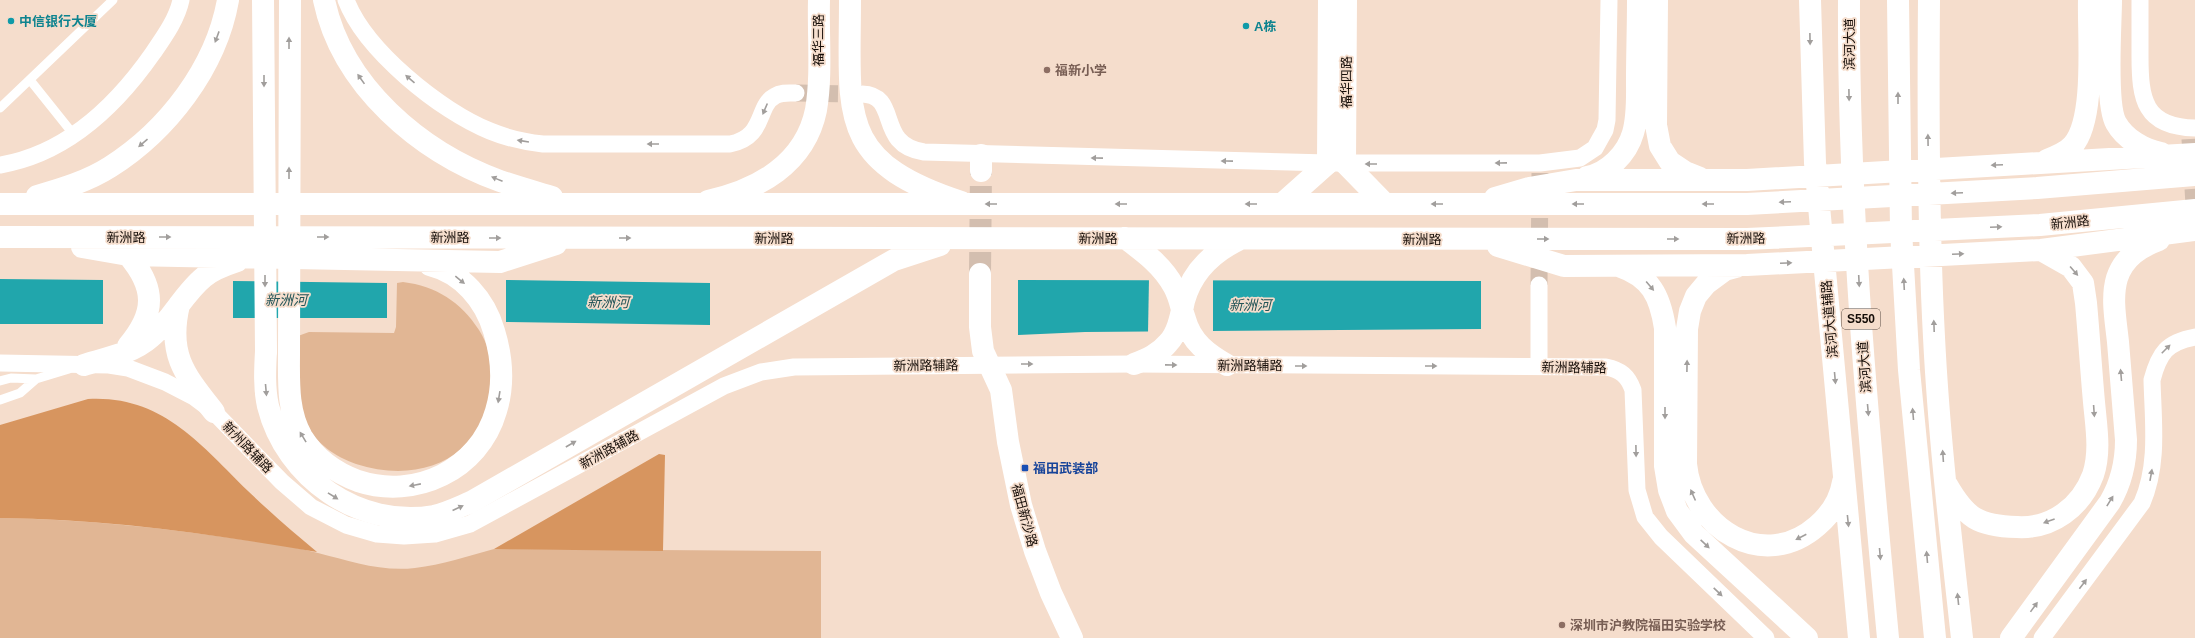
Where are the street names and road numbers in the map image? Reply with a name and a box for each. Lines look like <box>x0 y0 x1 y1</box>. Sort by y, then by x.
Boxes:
street label: 福华三路 <box>811 14 826 66</box>
street label: 滨河大道 <box>1842 18 1857 70</box>
street label: 福华四路 <box>1339 56 1354 108</box>
street label: 新洲路 <box>2050 213 2090 232</box>
street label: 新洲路 <box>106 230 146 245</box>
street label: 新洲路 <box>430 230 470 245</box>
street label: 新洲路 <box>754 231 794 246</box>
street label: 新洲路 <box>1078 231 1118 246</box>
street label: 新洲路 <box>1726 231 1766 246</box>
street label: 新洲路 <box>1402 232 1442 247</box>
street label: 滨河大道辅路 <box>1819 279 1840 358</box>
road number: S550 <box>1842 309 1880 329</box>
street label: 滨河大道 <box>1855 340 1874 393</box>
street label: 新洲路辅路 <box>893 357 959 374</box>
street label: 新洲路辅路 <box>1217 358 1283 373</box>
street label: 新洲路辅路 <box>1541 359 1607 376</box>
street label: 新州路辅路 <box>220 419 276 476</box>
street label: 新洲路辅路 <box>577 427 641 472</box>
street label: 福田新沙路 <box>1009 482 1040 548</box>

